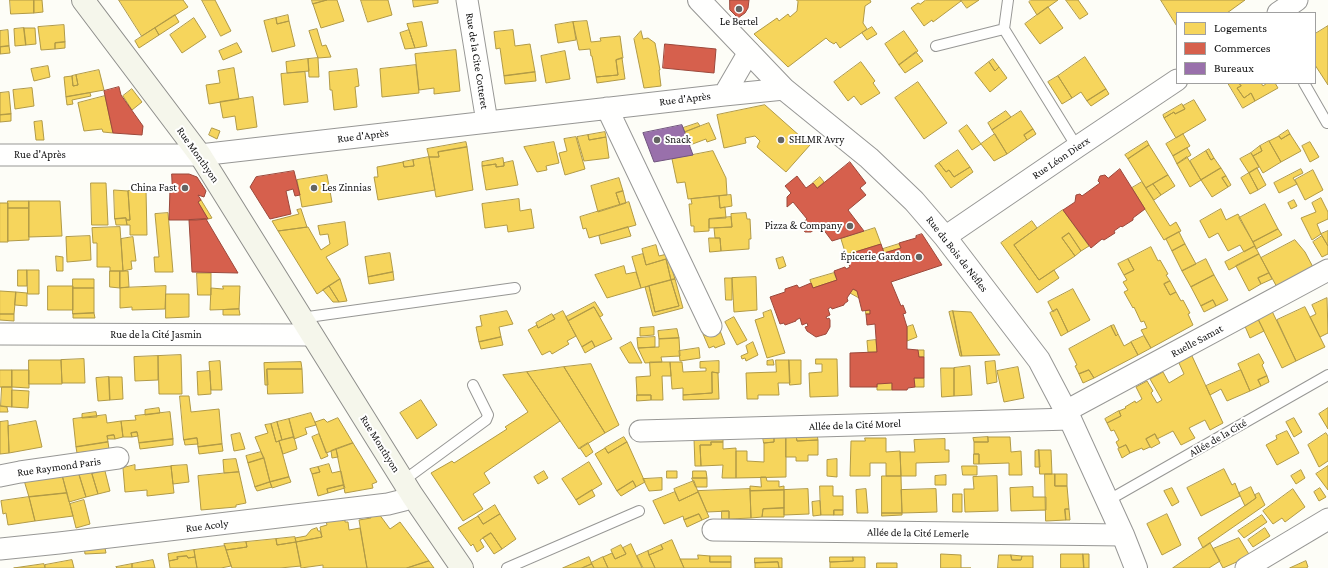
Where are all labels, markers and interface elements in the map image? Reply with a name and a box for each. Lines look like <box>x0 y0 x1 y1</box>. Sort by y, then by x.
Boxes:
marker: Le Bertel <box>734 4 744 14</box>
street label: Rue de la Cite Cotteret <box>463 12 491 110</box>
legend <box>1176 12 1316 84</box>
place label: Le Bertel <box>720 15 758 29</box>
text: Logements <box>1214 21 1267 35</box>
text: Commerces <box>1214 41 1270 55</box>
text: Bureaux <box>1214 61 1254 75</box>
street label: Rue d'Après <box>658 89 712 109</box>
street label: Rue Monthyon <box>174 125 222 185</box>
street label: Rue d'Après <box>336 126 390 146</box>
place label: Snack <box>665 133 691 147</box>
place label: SHLMR Avry <box>789 133 844 147</box>
street label: Rue Léon Dierx <box>1030 134 1092 182</box>
marker: Snack <box>652 135 662 145</box>
marker: SHLMR Avry <box>776 135 786 145</box>
street label: Rue d'Après <box>14 148 66 162</box>
place label: China Fast <box>130 181 177 195</box>
place label: Les Zinnias <box>322 181 371 195</box>
marker: China Fast <box>180 183 190 193</box>
marker: Les Zinnias <box>309 183 319 193</box>
street label: Rue du Bois de Nèfles <box>923 213 991 295</box>
place label: Pizza & Company <box>765 219 842 233</box>
marker: Pizza & Company <box>845 221 855 231</box>
place label: Épicerie Gardon <box>840 250 911 264</box>
marker: Épicerie Gardon <box>914 252 924 262</box>
street label: Ruelle Samat <box>1169 322 1225 360</box>
street label: Rue de la Cité Jasmin <box>110 328 202 342</box>
street label: Rue Monthyon <box>357 413 403 475</box>
street label: Allée de la Cité <box>1187 416 1249 460</box>
street label: Allée de la Cité Morel <box>809 417 901 433</box>
street label: Rue Raymond Paris <box>16 455 102 479</box>
street label: Rue Acoly <box>185 517 229 535</box>
street label: Allée de la Cité Lemerle <box>867 526 969 540</box>

